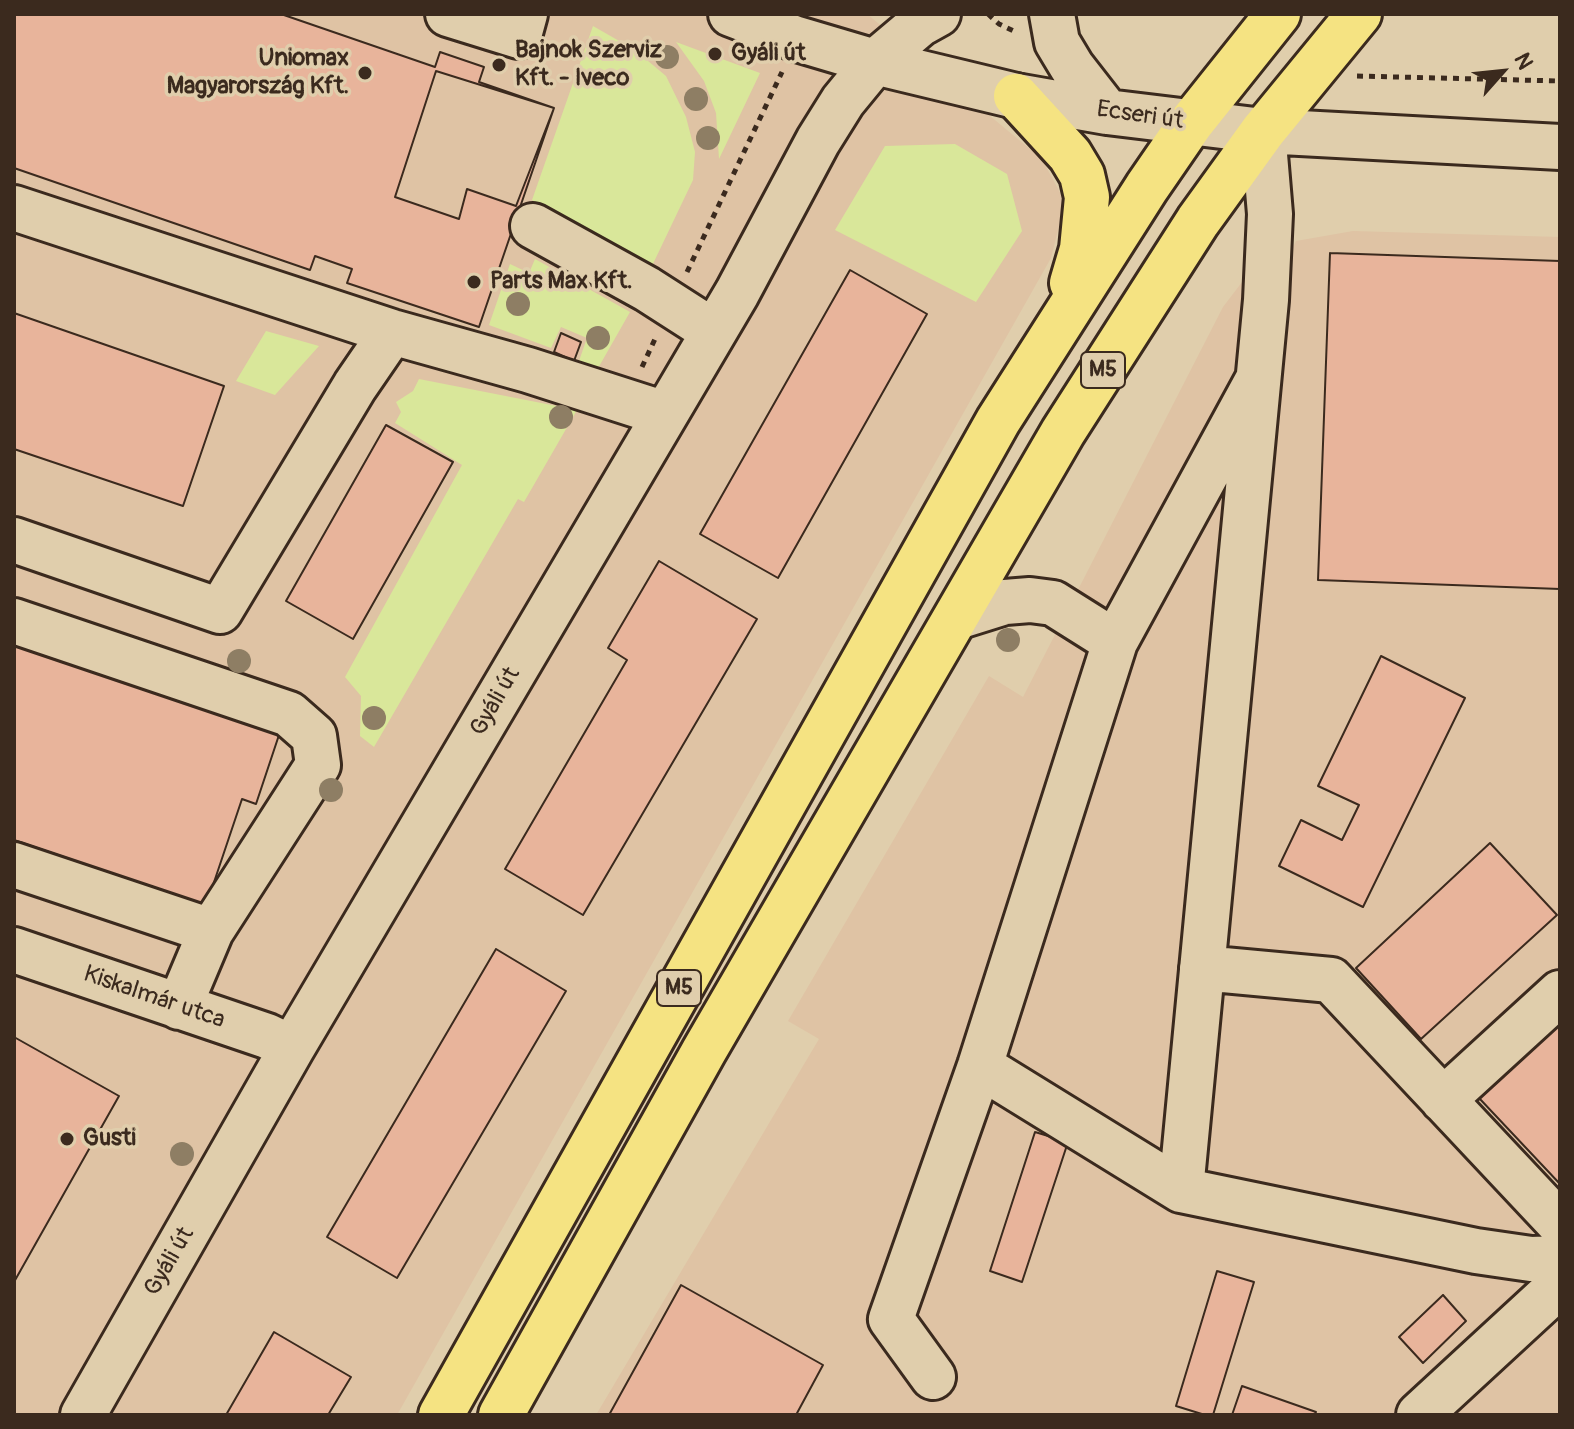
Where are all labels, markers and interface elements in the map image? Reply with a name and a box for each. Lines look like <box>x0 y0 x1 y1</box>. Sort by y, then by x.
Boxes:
north arrow <box>1462 32 1542 112</box>
place label: Bajnok Szerviz Kft. - Iveco <box>515 37 662 93</box>
place label: Gyáli út <box>731 40 806 68</box>
place label: Uniomax Magyarország Kft. <box>167 45 349 101</box>
marker: Gyáli út <box>706 45 724 63</box>
text: N <box>1508 48 1539 74</box>
marker: Bajnok Szerviz Kft. - Iveco <box>490 56 508 74</box>
marker: Uniomax Magyarország Kft. <box>356 64 374 82</box>
street label: Ecseri út <box>1095 96 1185 136</box>
place label: Parts Max Kft. <box>490 268 632 296</box>
marker: Parts Max Kft. <box>465 273 483 291</box>
road number: M5 <box>1081 352 1125 388</box>
street label: Gyáli út <box>465 662 527 742</box>
street label: Kiskalmár utca <box>79 960 229 1036</box>
road number: M5 <box>657 970 701 1006</box>
place label: Gusti <box>83 1125 136 1153</box>
marker: Gusti <box>58 1130 76 1148</box>
street label: Gyáli út <box>139 1222 201 1302</box>

